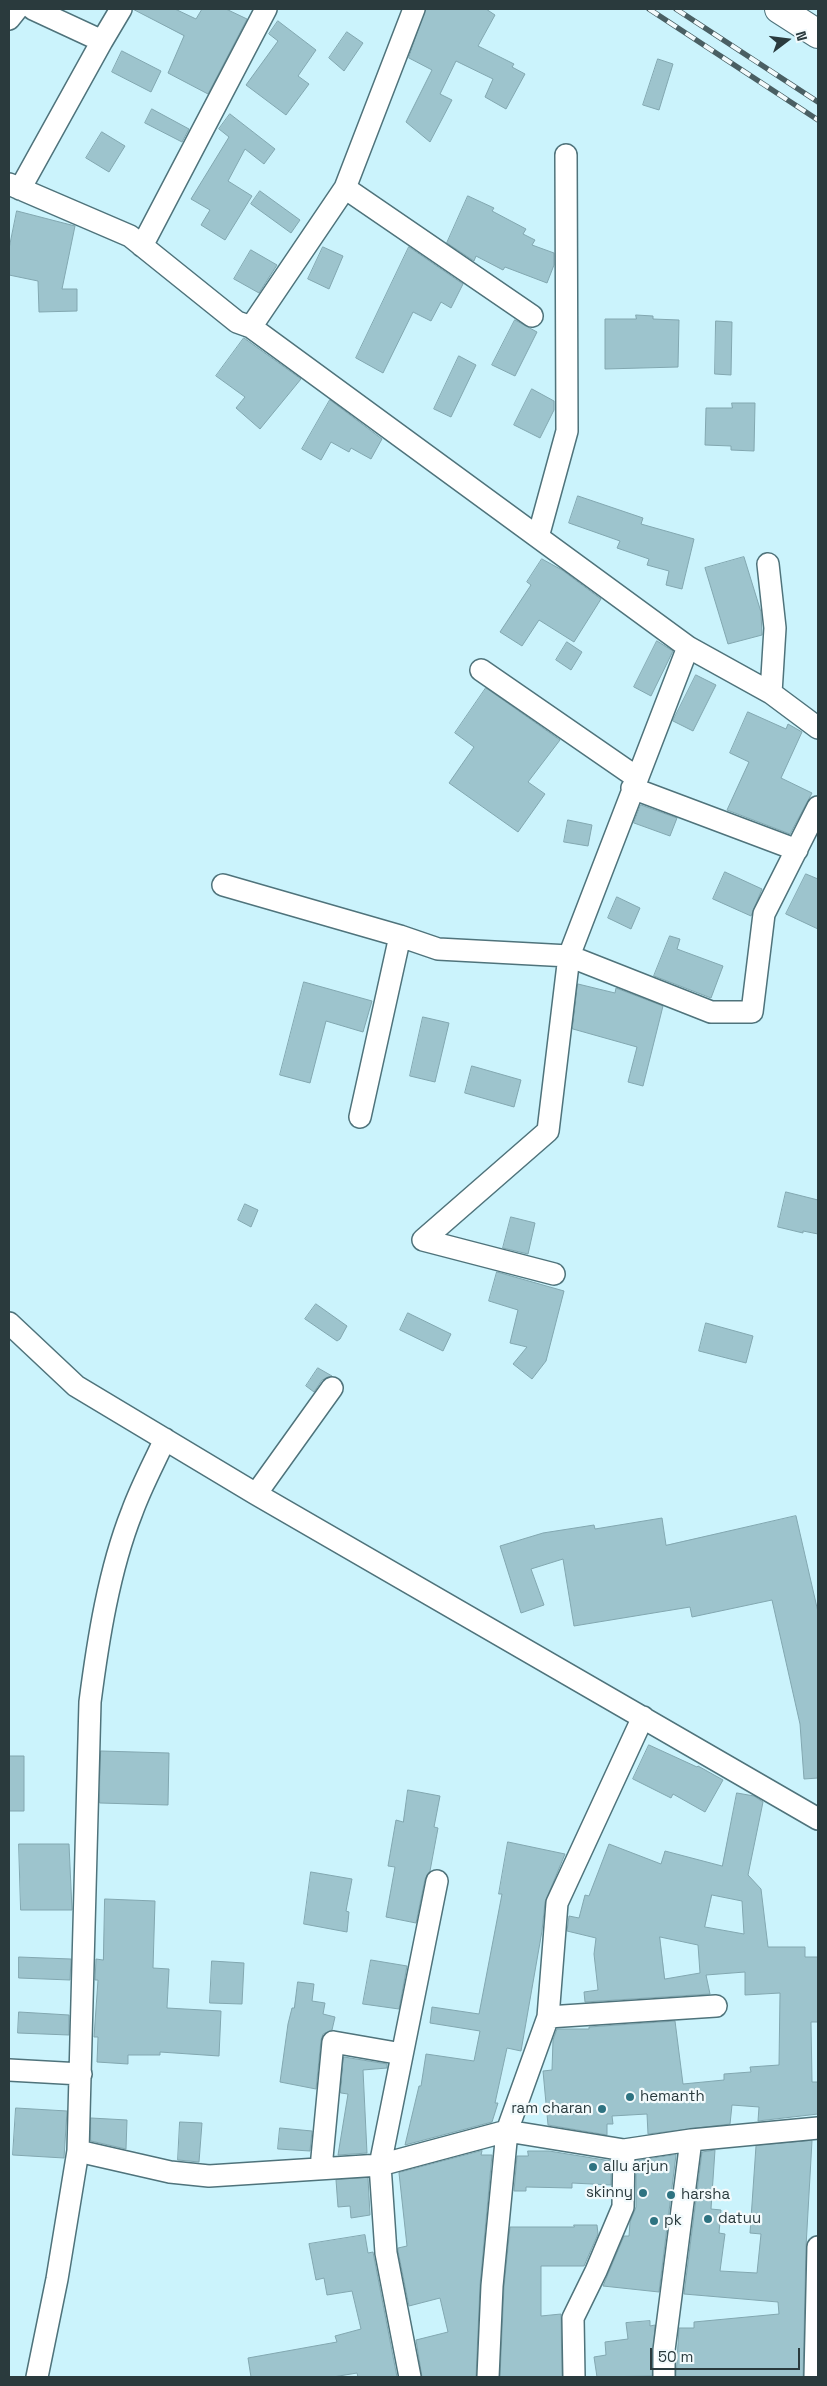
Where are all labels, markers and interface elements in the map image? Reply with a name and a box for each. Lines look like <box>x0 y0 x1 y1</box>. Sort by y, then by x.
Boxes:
north arrow <box>762 15 812 65</box>
text: N <box>792 29 811 43</box>
place label: hemanth <box>640 2088 705 2106</box>
marker: hemanth <box>624 2091 636 2103</box>
place label: ram charan <box>511 2100 592 2118</box>
marker: ram charan <box>596 2103 608 2115</box>
place label: allu arjun <box>603 2158 668 2176</box>
marker: allu arjun <box>587 2161 599 2173</box>
place label: skinny <box>586 2184 633 2202</box>
place label: harsha <box>681 2186 730 2204</box>
marker: skinny <box>637 2187 649 2199</box>
marker: harsha <box>665 2189 677 2201</box>
place label: datuu <box>718 2210 761 2228</box>
place label: pk <box>664 2212 682 2230</box>
marker: datuu <box>702 2213 714 2225</box>
marker: pk <box>648 2215 660 2227</box>
scale bar <box>652 2338 802 2370</box>
text: 50 m <box>658 2347 693 2366</box>

